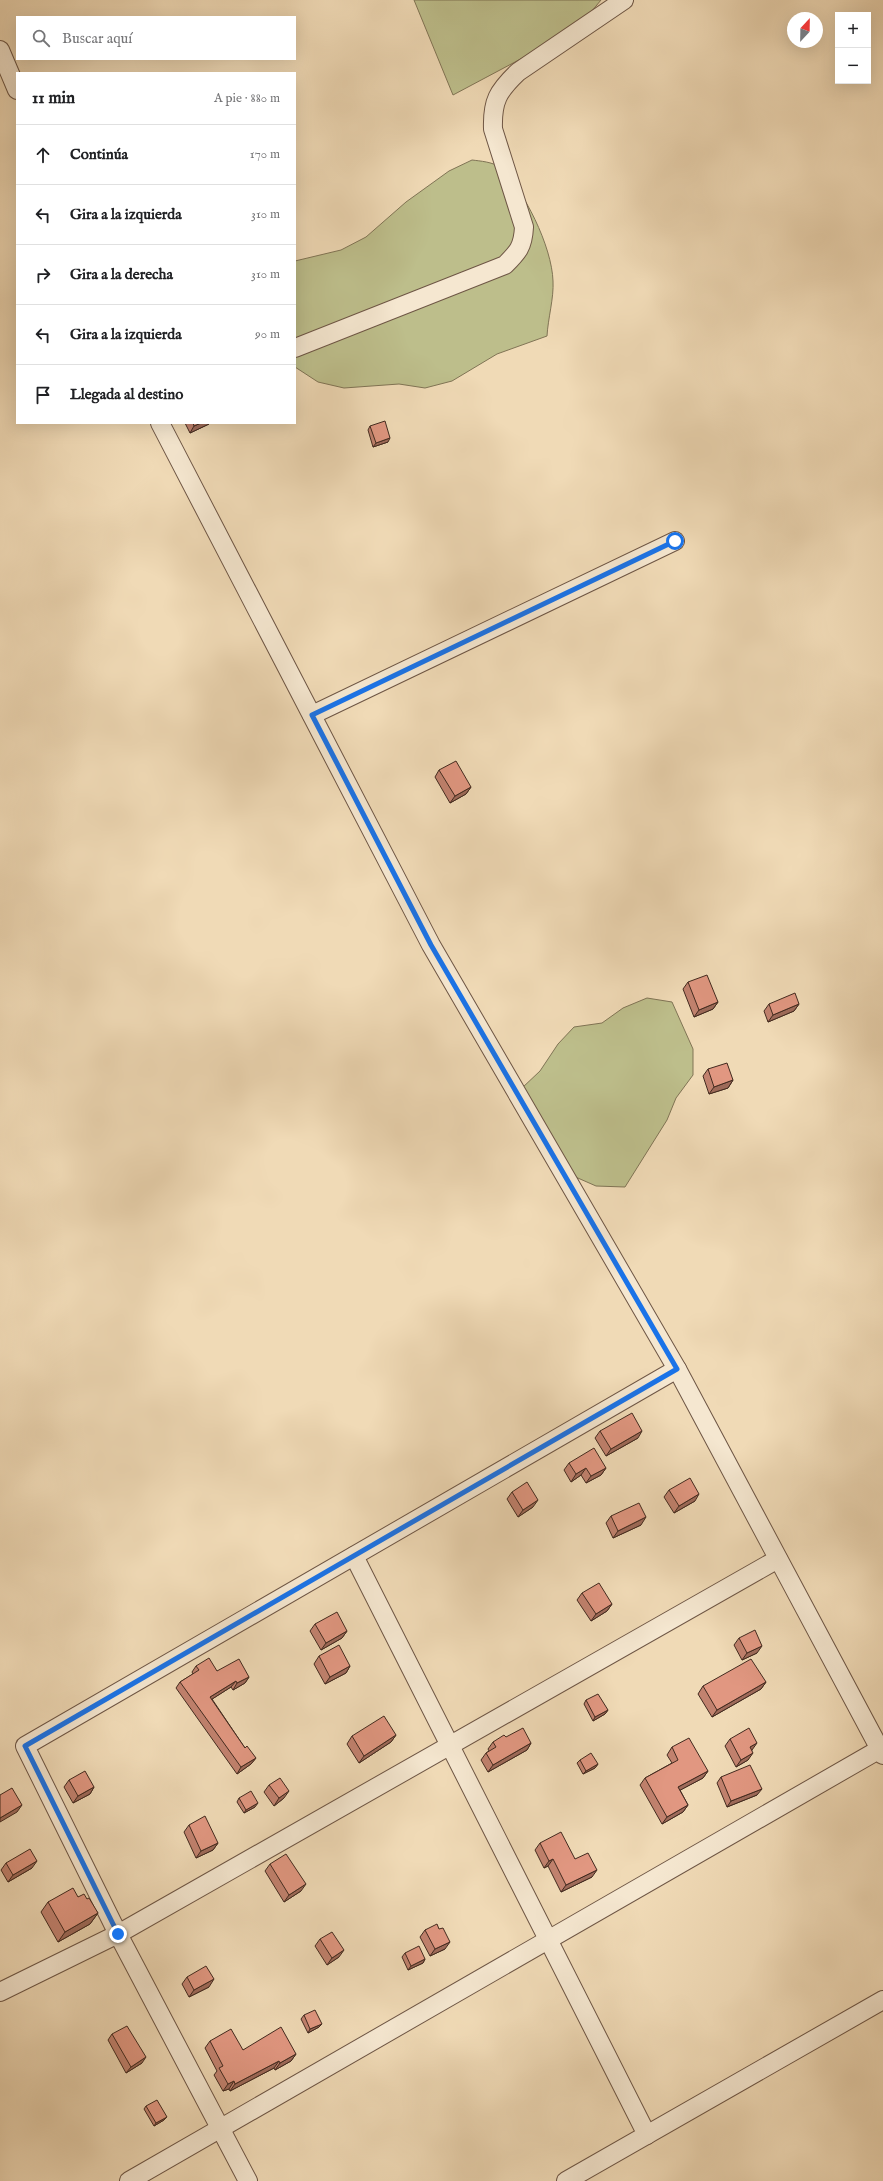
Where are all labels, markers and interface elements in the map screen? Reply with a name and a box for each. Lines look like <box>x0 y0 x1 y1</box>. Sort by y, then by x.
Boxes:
north arrow <box>787 12 823 48</box>
map controls <box>835 12 871 84</box>
button: + <box>835 12 871 48</box>
search box <box>16 16 296 60</box>
icon: search <box>30 27 52 49</box>
text: Buscar aquí <box>62 29 132 48</box>
button: − <box>835 48 871 84</box>
text: 11 min <box>32 88 75 109</box>
text: A pie · 880 m <box>214 90 280 107</box>
icon: ahead <box>32 144 54 166</box>
text: Continúa <box>70 145 128 164</box>
text: 170 m <box>250 146 280 163</box>
icon: left <box>32 204 54 226</box>
text: Gira a la izquierda <box>70 205 182 224</box>
text: 310 m <box>251 206 280 223</box>
icon: right <box>32 264 54 286</box>
text: Gira a la derecha <box>70 265 173 284</box>
text: 310 m <box>251 266 280 283</box>
icon: left <box>32 324 54 346</box>
text: Gira a la izquierda <box>70 325 182 344</box>
text: 90 m <box>255 326 280 343</box>
icon: arrive <box>32 384 54 406</box>
text: Llegada al destino <box>70 385 183 404</box>
route start <box>666 532 684 550</box>
route end <box>109 1925 127 1943</box>

